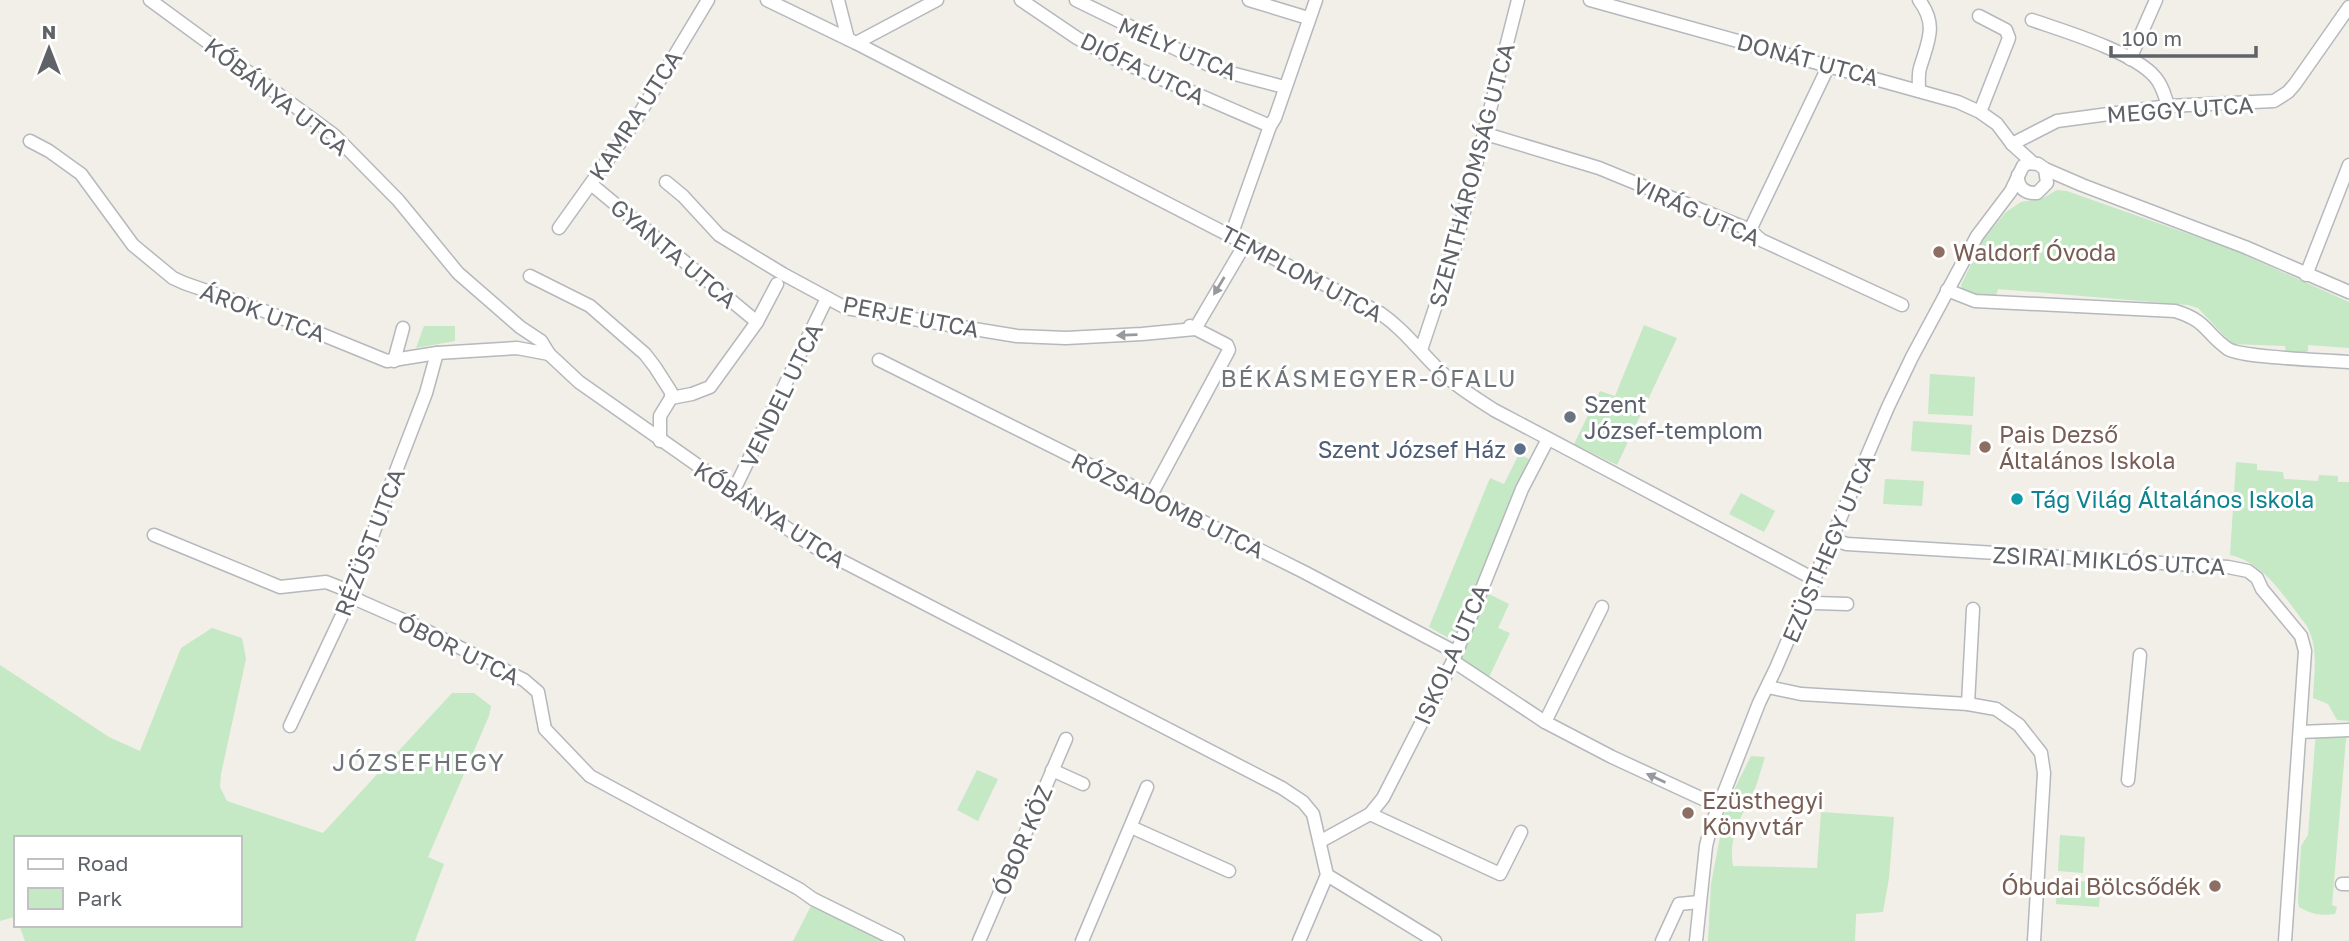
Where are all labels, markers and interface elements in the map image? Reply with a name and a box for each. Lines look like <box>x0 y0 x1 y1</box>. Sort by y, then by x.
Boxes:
street label: MÉLY UTCA <box>1115 11 1241 85</box>
north arrow <box>14 14 84 84</box>
scale bar <box>2111 14 2256 58</box>
text: N <box>42 20 56 43</box>
text: 100 m <box>2122 25 2182 51</box>
street label: DIÓFA UTCA <box>1076 26 1210 110</box>
street label: DONÁT UTCA <box>1734 27 1882 91</box>
street label: KŐBÁNYA UTCA <box>199 31 355 161</box>
street label: SZENTHÁROMSÁG UTCA <box>1422 40 1520 310</box>
street label: KAMRA UTCA <box>583 45 687 185</box>
street label: MEGGY UTCA <box>2106 90 2254 128</box>
street label: VIRÁG UTCA <box>1629 170 1765 252</box>
street label: GYANTA UTCA <box>605 192 743 314</box>
street label: TEMPLOM UTCA <box>1216 219 1388 327</box>
place label: Waldorf Óvoda <box>1953 238 2116 266</box>
marker: Waldorf Óvoda <box>1931 244 1947 260</box>
street label: ÁROK UTCA <box>197 276 329 348</box>
one-way arrow <box>1213 276 1226 296</box>
street label: PERJE UTCA <box>840 289 982 343</box>
street label: VENDEL UTCA <box>734 318 828 472</box>
one-way arrow <box>1115 329 1137 340</box>
district label: BÉKÁSMEGYER-ÓFALU <box>1221 363 1517 392</box>
place label: Szent József-templom <box>1584 390 1763 444</box>
marker: Szent József-templom <box>1562 409 1578 425</box>
place label: Pais Dezső Általános Iskola <box>1999 420 2175 474</box>
place label: Szent József Ház <box>1318 435 1506 463</box>
marker: Pais Dezső Általános Iskola <box>1977 439 1993 455</box>
marker: Szent József Ház <box>1512 441 1528 457</box>
street label: RÓZSADOMB UTCA <box>1067 446 1269 564</box>
street label: EZÜSTHEGY UTCA <box>1776 450 1880 646</box>
street label: KŐBÁNYA UTCA <box>689 455 851 573</box>
street label: RÉZÜST UTCA <box>328 464 410 620</box>
place label: Tág Világ Általános Iskola <box>2031 485 2314 513</box>
marker: Tág Világ Általános Iskola <box>2009 491 2025 507</box>
street label: ZSIRAI MIKLÓS UTCA <box>1992 540 2226 580</box>
street label: ISKOLA UTCA <box>1408 580 1494 728</box>
street label: ÓBOR UTCA <box>394 608 524 690</box>
district label: JÓZSEFHEGY <box>332 747 506 776</box>
one-way arrow <box>1646 772 1666 784</box>
street label: ÓBOR KÖZ <box>986 781 1058 899</box>
place label: Ezüsthegyi Könyvtár <box>1702 786 1824 840</box>
marker: Ezüsthegyi Könyvtár <box>1680 805 1696 821</box>
legend <box>14 836 242 927</box>
text: Road <box>77 850 128 876</box>
place label: Óbudai Bölcsődék <box>2002 872 2201 900</box>
marker: Óbudai Bölcsődék <box>2207 878 2223 894</box>
text: Park <box>77 885 123 911</box>

